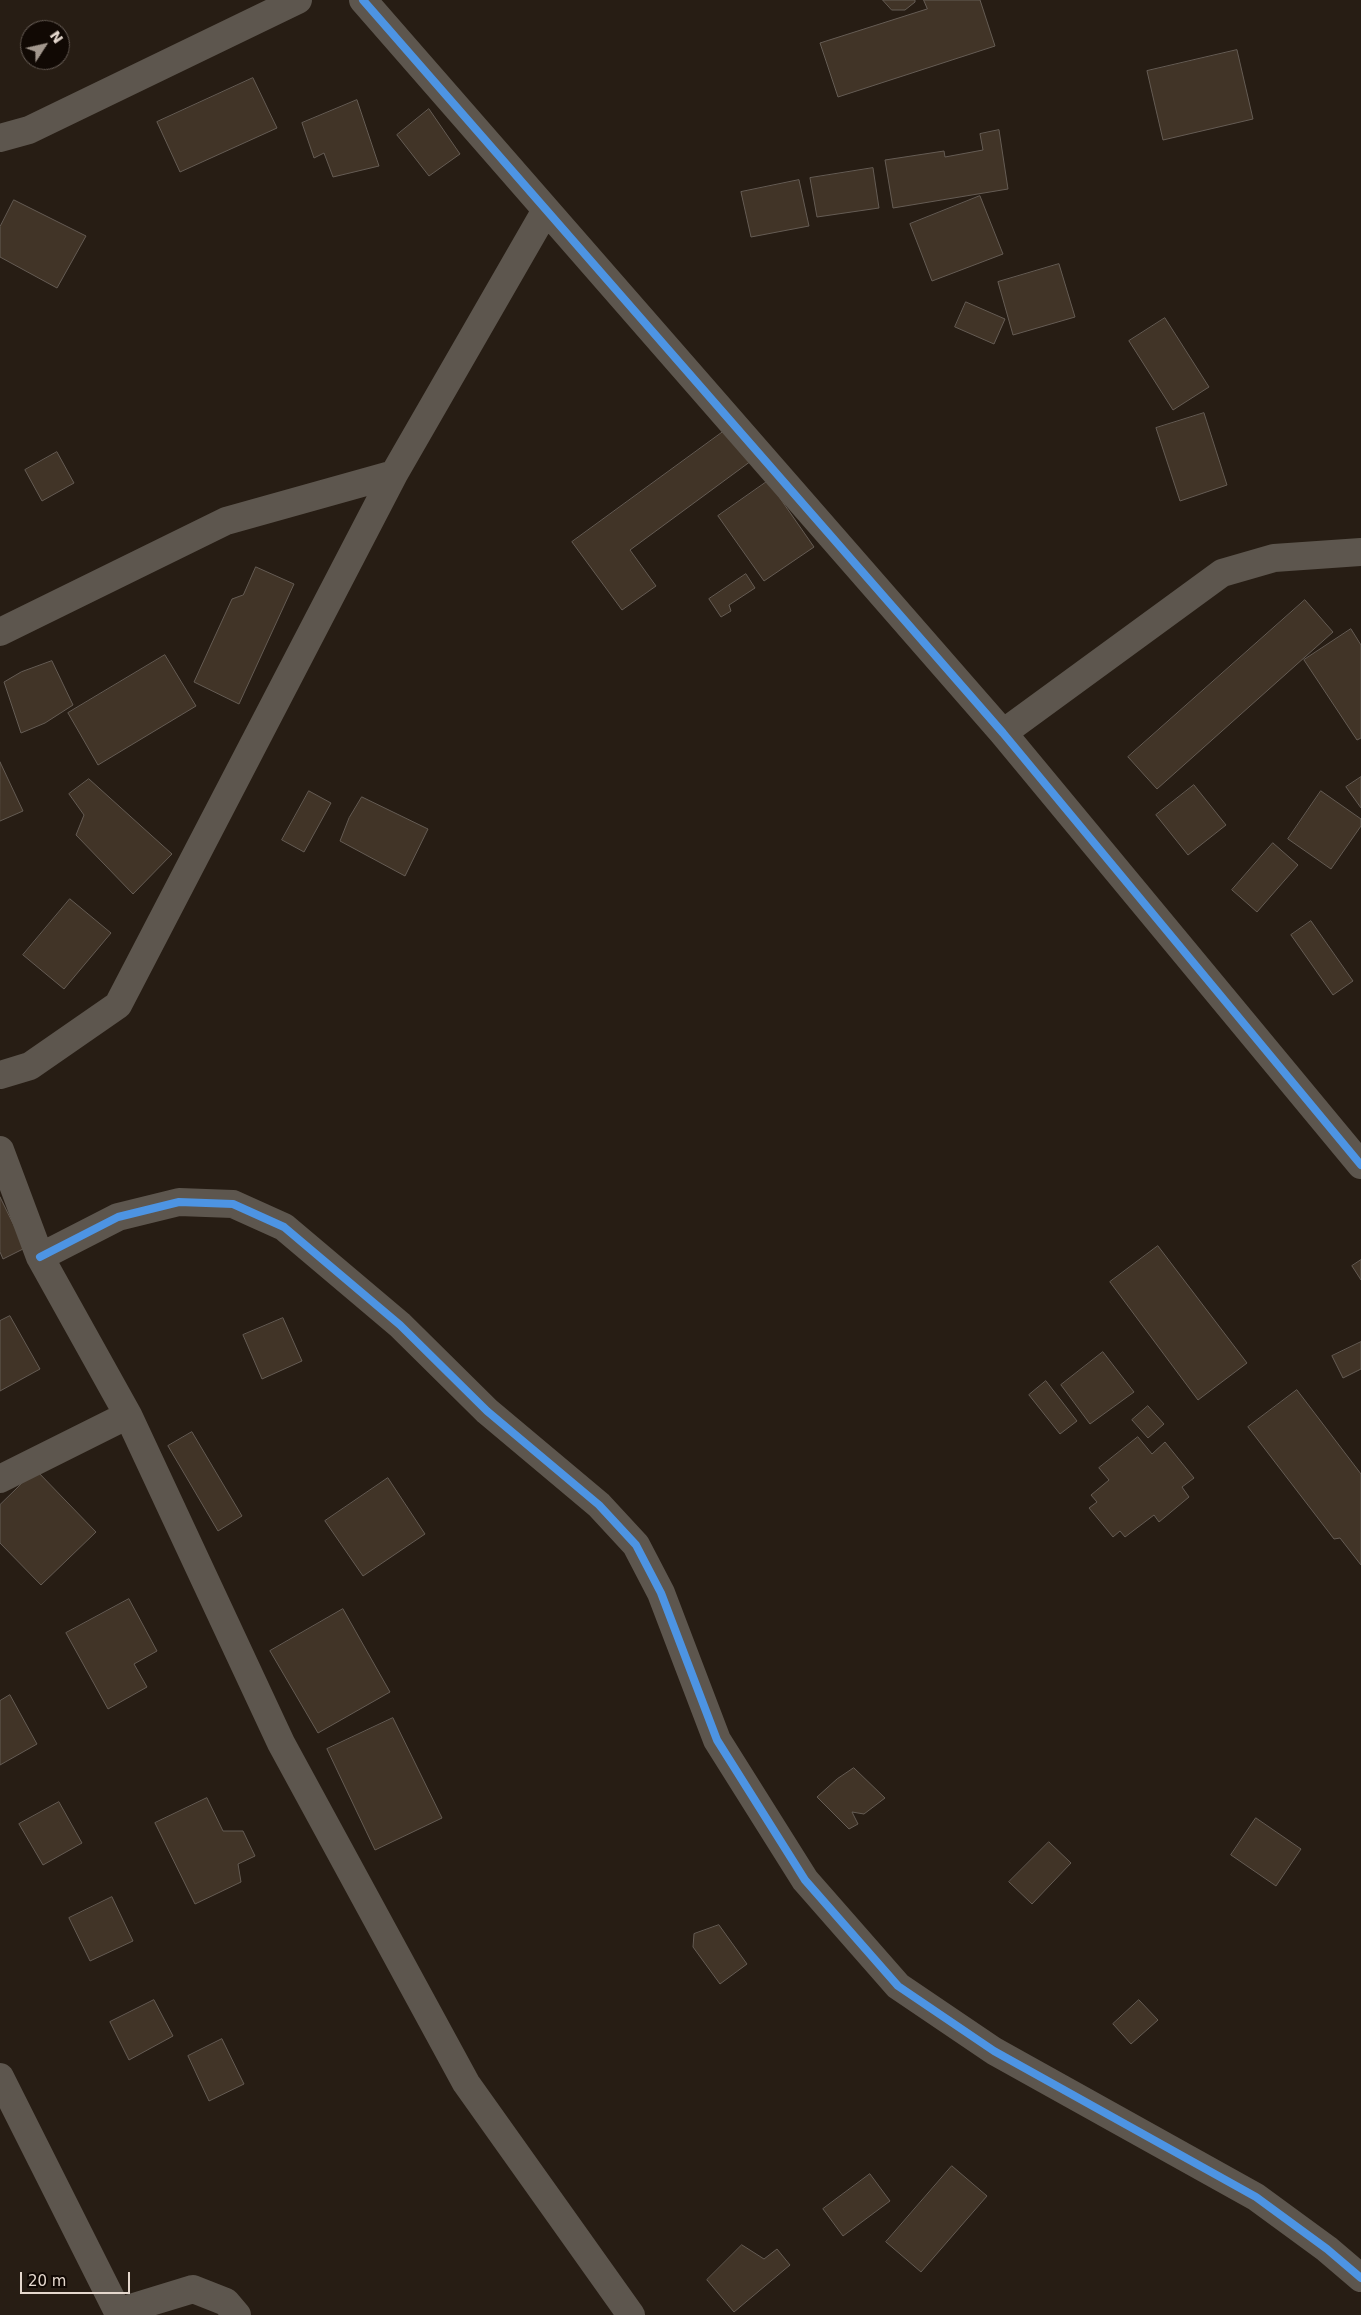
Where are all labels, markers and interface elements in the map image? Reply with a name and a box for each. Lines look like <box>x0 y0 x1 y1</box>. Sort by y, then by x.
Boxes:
north arrow <box>20 20 70 70</box>
text: N <box>47 28 66 46</box>
scale bar <box>22 2262 132 2294</box>
text: 20 m <box>28 2272 66 2290</box>

